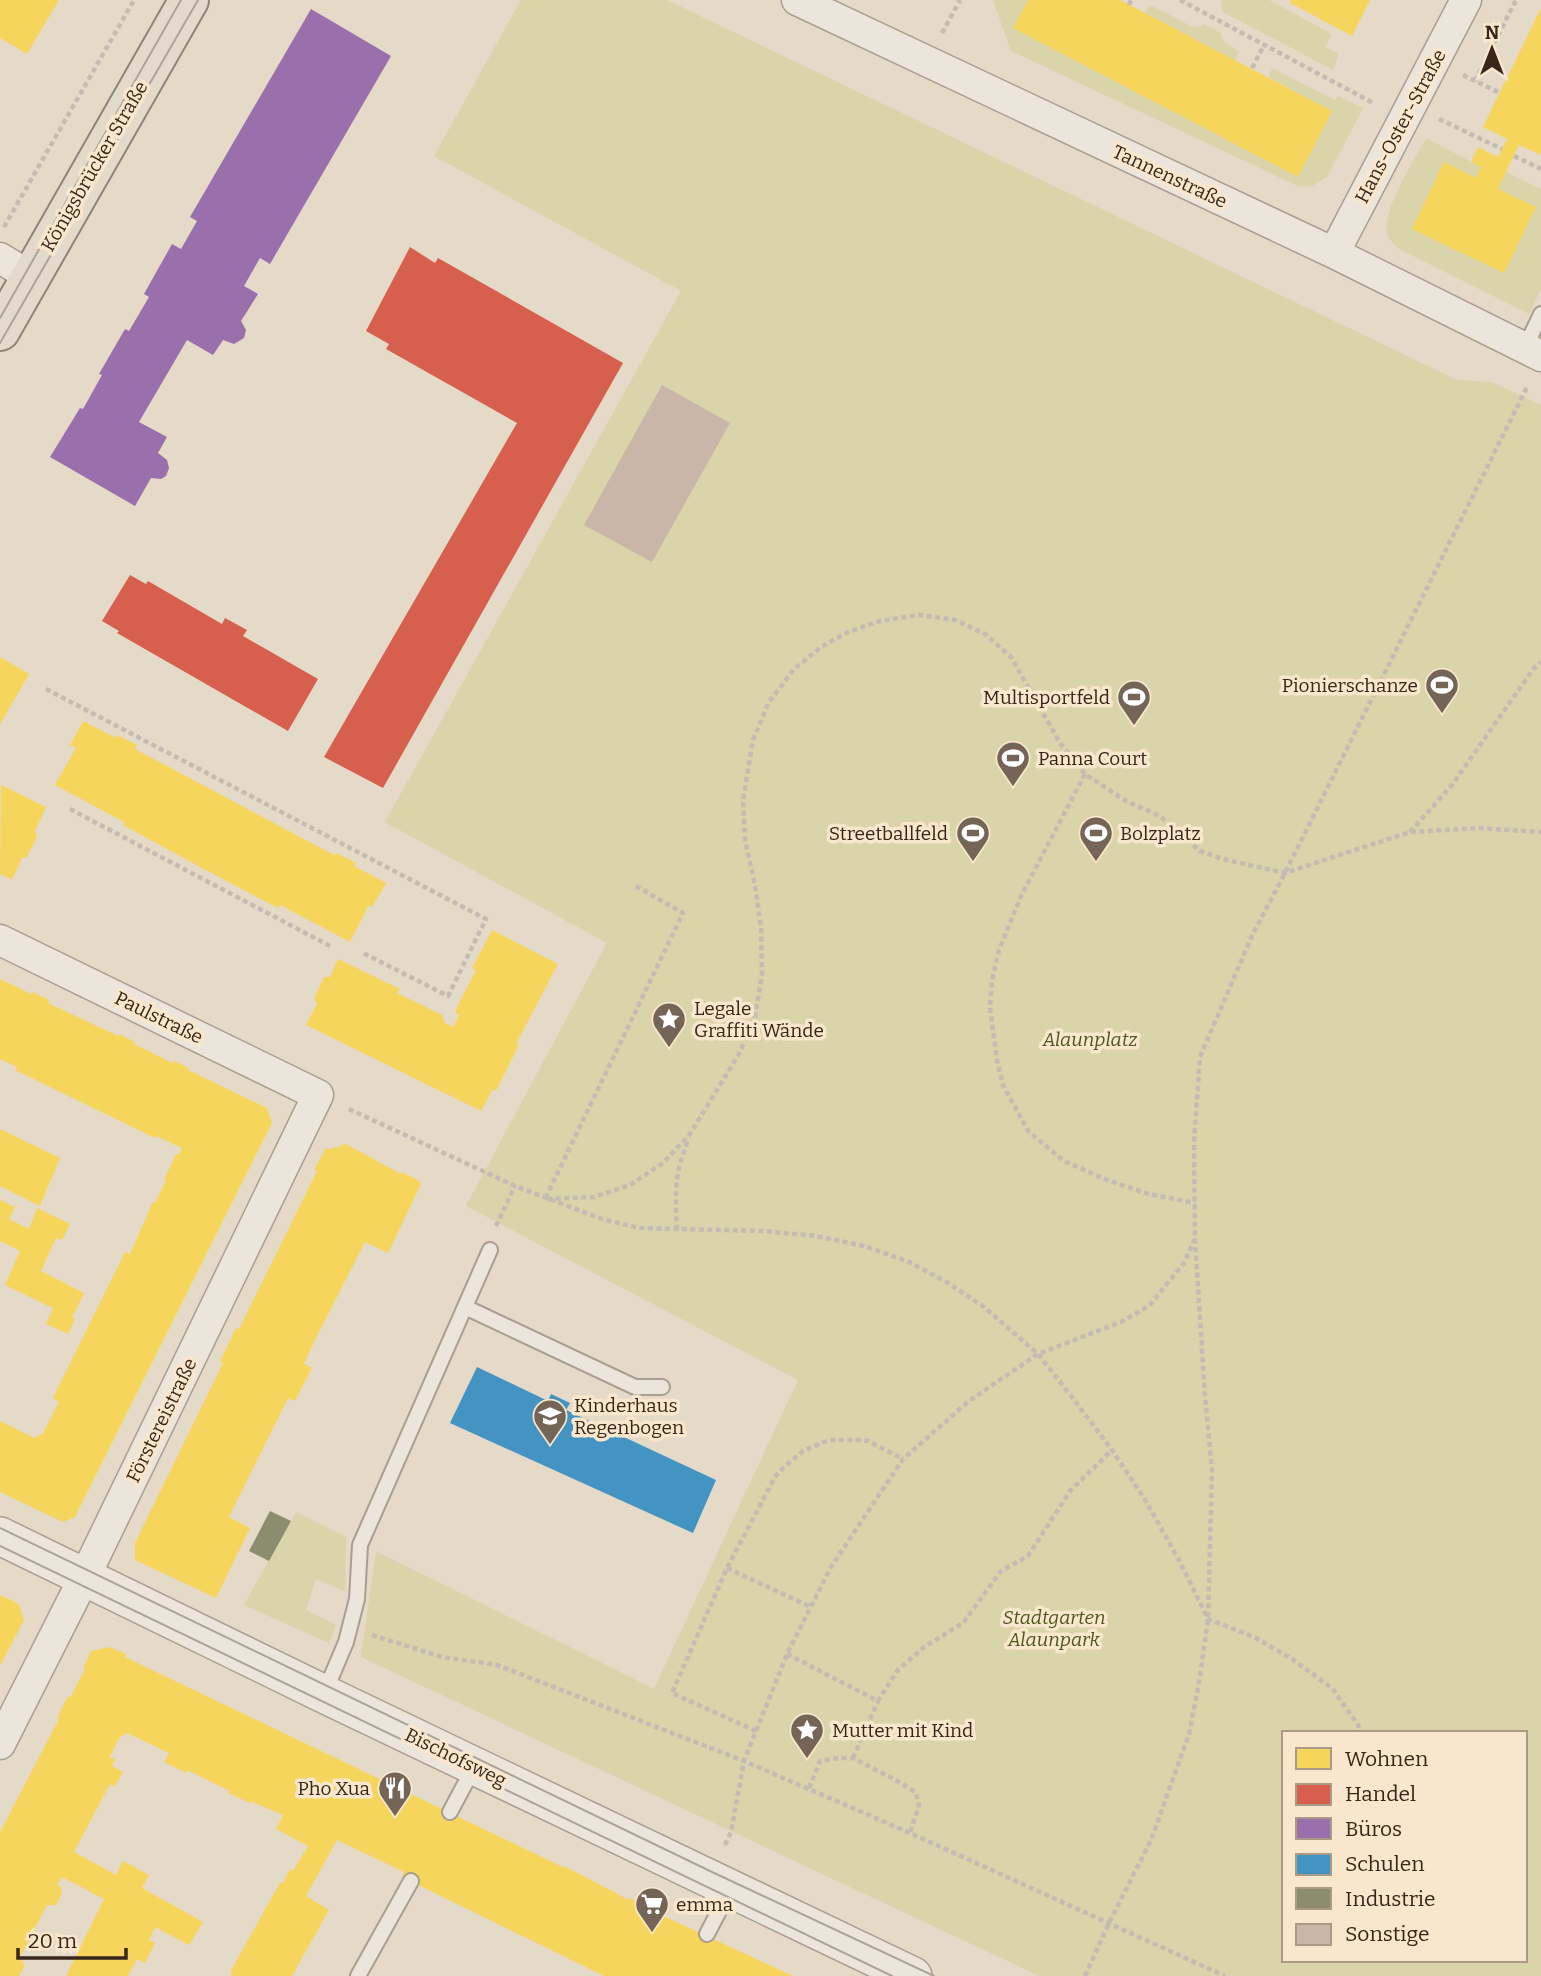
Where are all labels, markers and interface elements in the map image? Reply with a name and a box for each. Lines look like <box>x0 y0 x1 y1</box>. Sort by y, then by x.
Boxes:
north arrow <box>1457 14 1527 84</box>
text: N <box>1485 21 1500 44</box>
street label: Hans-Oster-Straße <box>1350 45 1451 207</box>
street label: Königsbrücker Straße <box>36 77 153 255</box>
street label: Tannenstraße <box>1109 140 1231 213</box>
sports icon: Pionierschanze <box>1423 666 1461 715</box>
place label: Pionierschanze <box>1282 674 1418 697</box>
sports icon: Multisportfeld <box>1115 678 1153 727</box>
place label: Multisportfeld <box>983 686 1110 709</box>
sports icon: Panna Court <box>994 739 1032 788</box>
place label: Panna Court <box>1038 747 1147 770</box>
sports icon: Streetballfeld <box>954 814 992 863</box>
sports icon: Bolzplatz <box>1077 814 1115 863</box>
place label: Streetballfeld <box>829 822 948 845</box>
place label: Bolzplatz <box>1120 822 1201 845</box>
street label: Paulstraße <box>111 986 207 1049</box>
place label: Legale Graffiti Wände <box>694 997 824 1042</box>
place icon: Legale Graffiti Wände <box>650 1000 688 1049</box>
park label: Alaunplatz <box>1042 1028 1137 1051</box>
street label: Förstereistraße <box>121 1354 202 1486</box>
place label: Kinderhaus Regenbogen <box>574 1394 684 1439</box>
school or university icon: Kinderhaus Regenbogen <box>531 1397 569 1446</box>
park label: Stadtgarten Alaunpark <box>1002 1606 1106 1651</box>
place icon: Mutter mit Kind <box>788 1711 826 1760</box>
place label: Mutter mit Kind <box>832 1719 973 1742</box>
street label: Bischofsweg <box>401 1723 511 1792</box>
legend <box>1282 1731 1527 1962</box>
text: Wohnen <box>1345 1746 1428 1772</box>
restaurant icon: Pho Xua <box>376 1769 414 1818</box>
place label: Pho Xua <box>298 1777 371 1800</box>
text: Handel <box>1345 1781 1416 1807</box>
text: Büros <box>1345 1816 1402 1842</box>
text: Schulen <box>1345 1851 1425 1877</box>
supermarket icon: emma <box>633 1885 671 1934</box>
text: Industrie <box>1345 1886 1436 1912</box>
place label: emma <box>676 1893 734 1916</box>
scale bar <box>18 1916 126 1960</box>
text: Sonstige <box>1345 1921 1430 1947</box>
text: 20 m <box>28 1928 77 1954</box>

